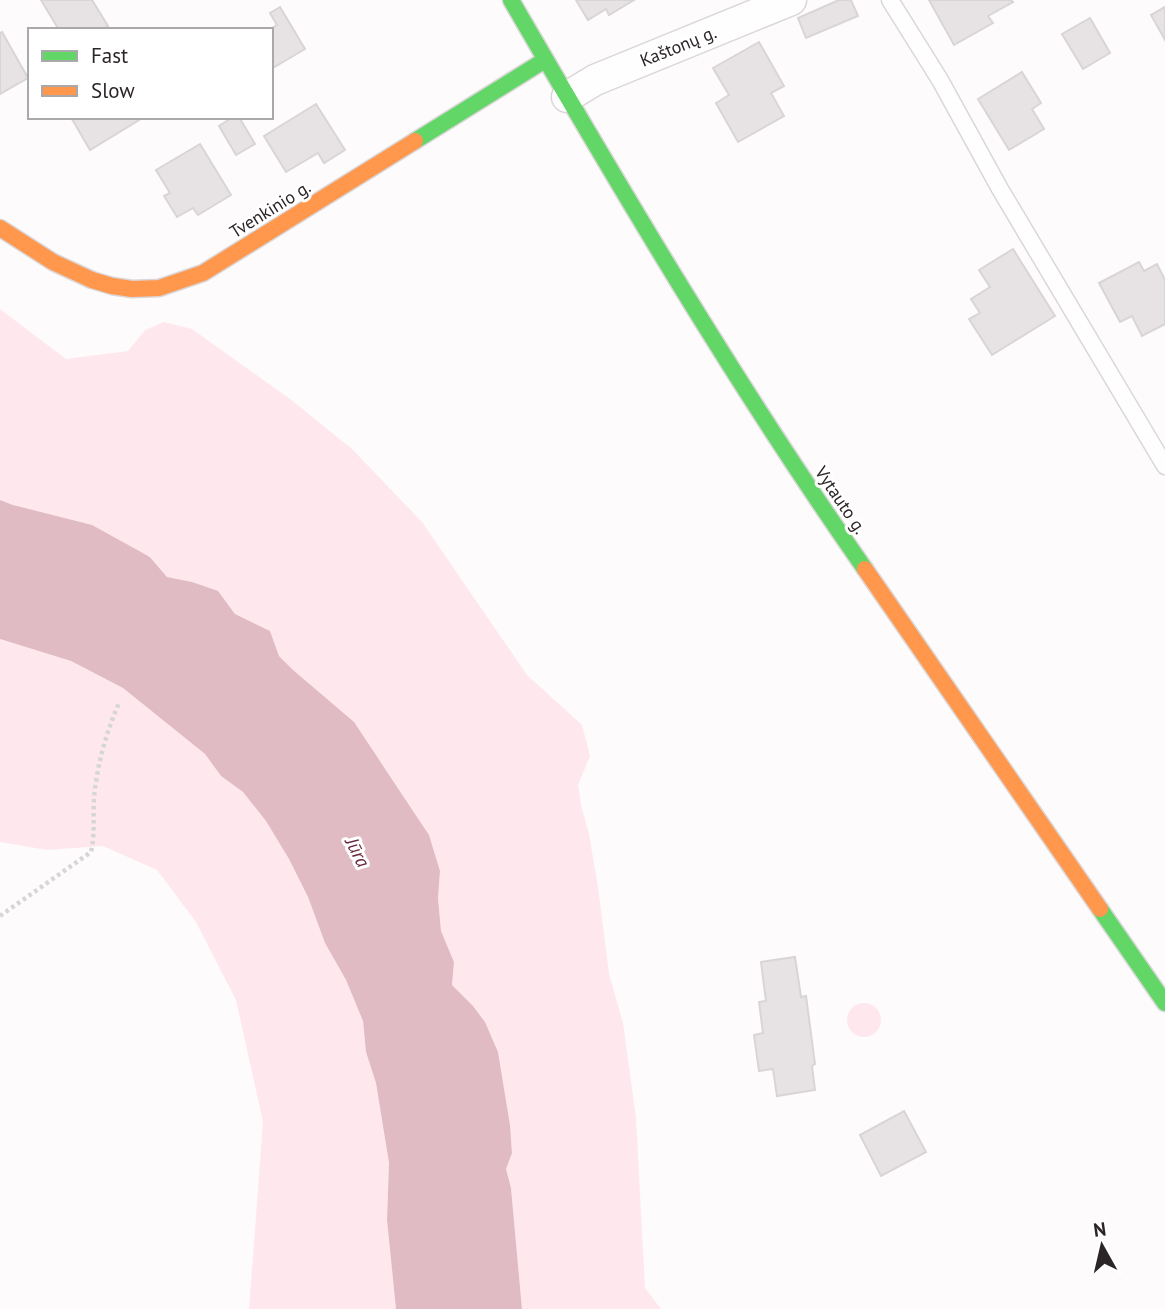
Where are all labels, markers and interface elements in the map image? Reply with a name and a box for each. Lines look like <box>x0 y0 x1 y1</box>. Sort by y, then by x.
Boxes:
street label: Kaštonų g. <box>636 20 720 72</box>
legend <box>28 28 273 119</box>
text: Fast <box>91 42 128 69</box>
text: Slow <box>91 77 135 104</box>
street label: Tvenkinio g. <box>225 175 315 243</box>
street label: Vytauto g. <box>809 461 872 538</box>
water label: Jūra <box>339 831 376 872</box>
north arrow <box>1067 1211 1137 1281</box>
text: N <box>1092 1216 1107 1242</box>

